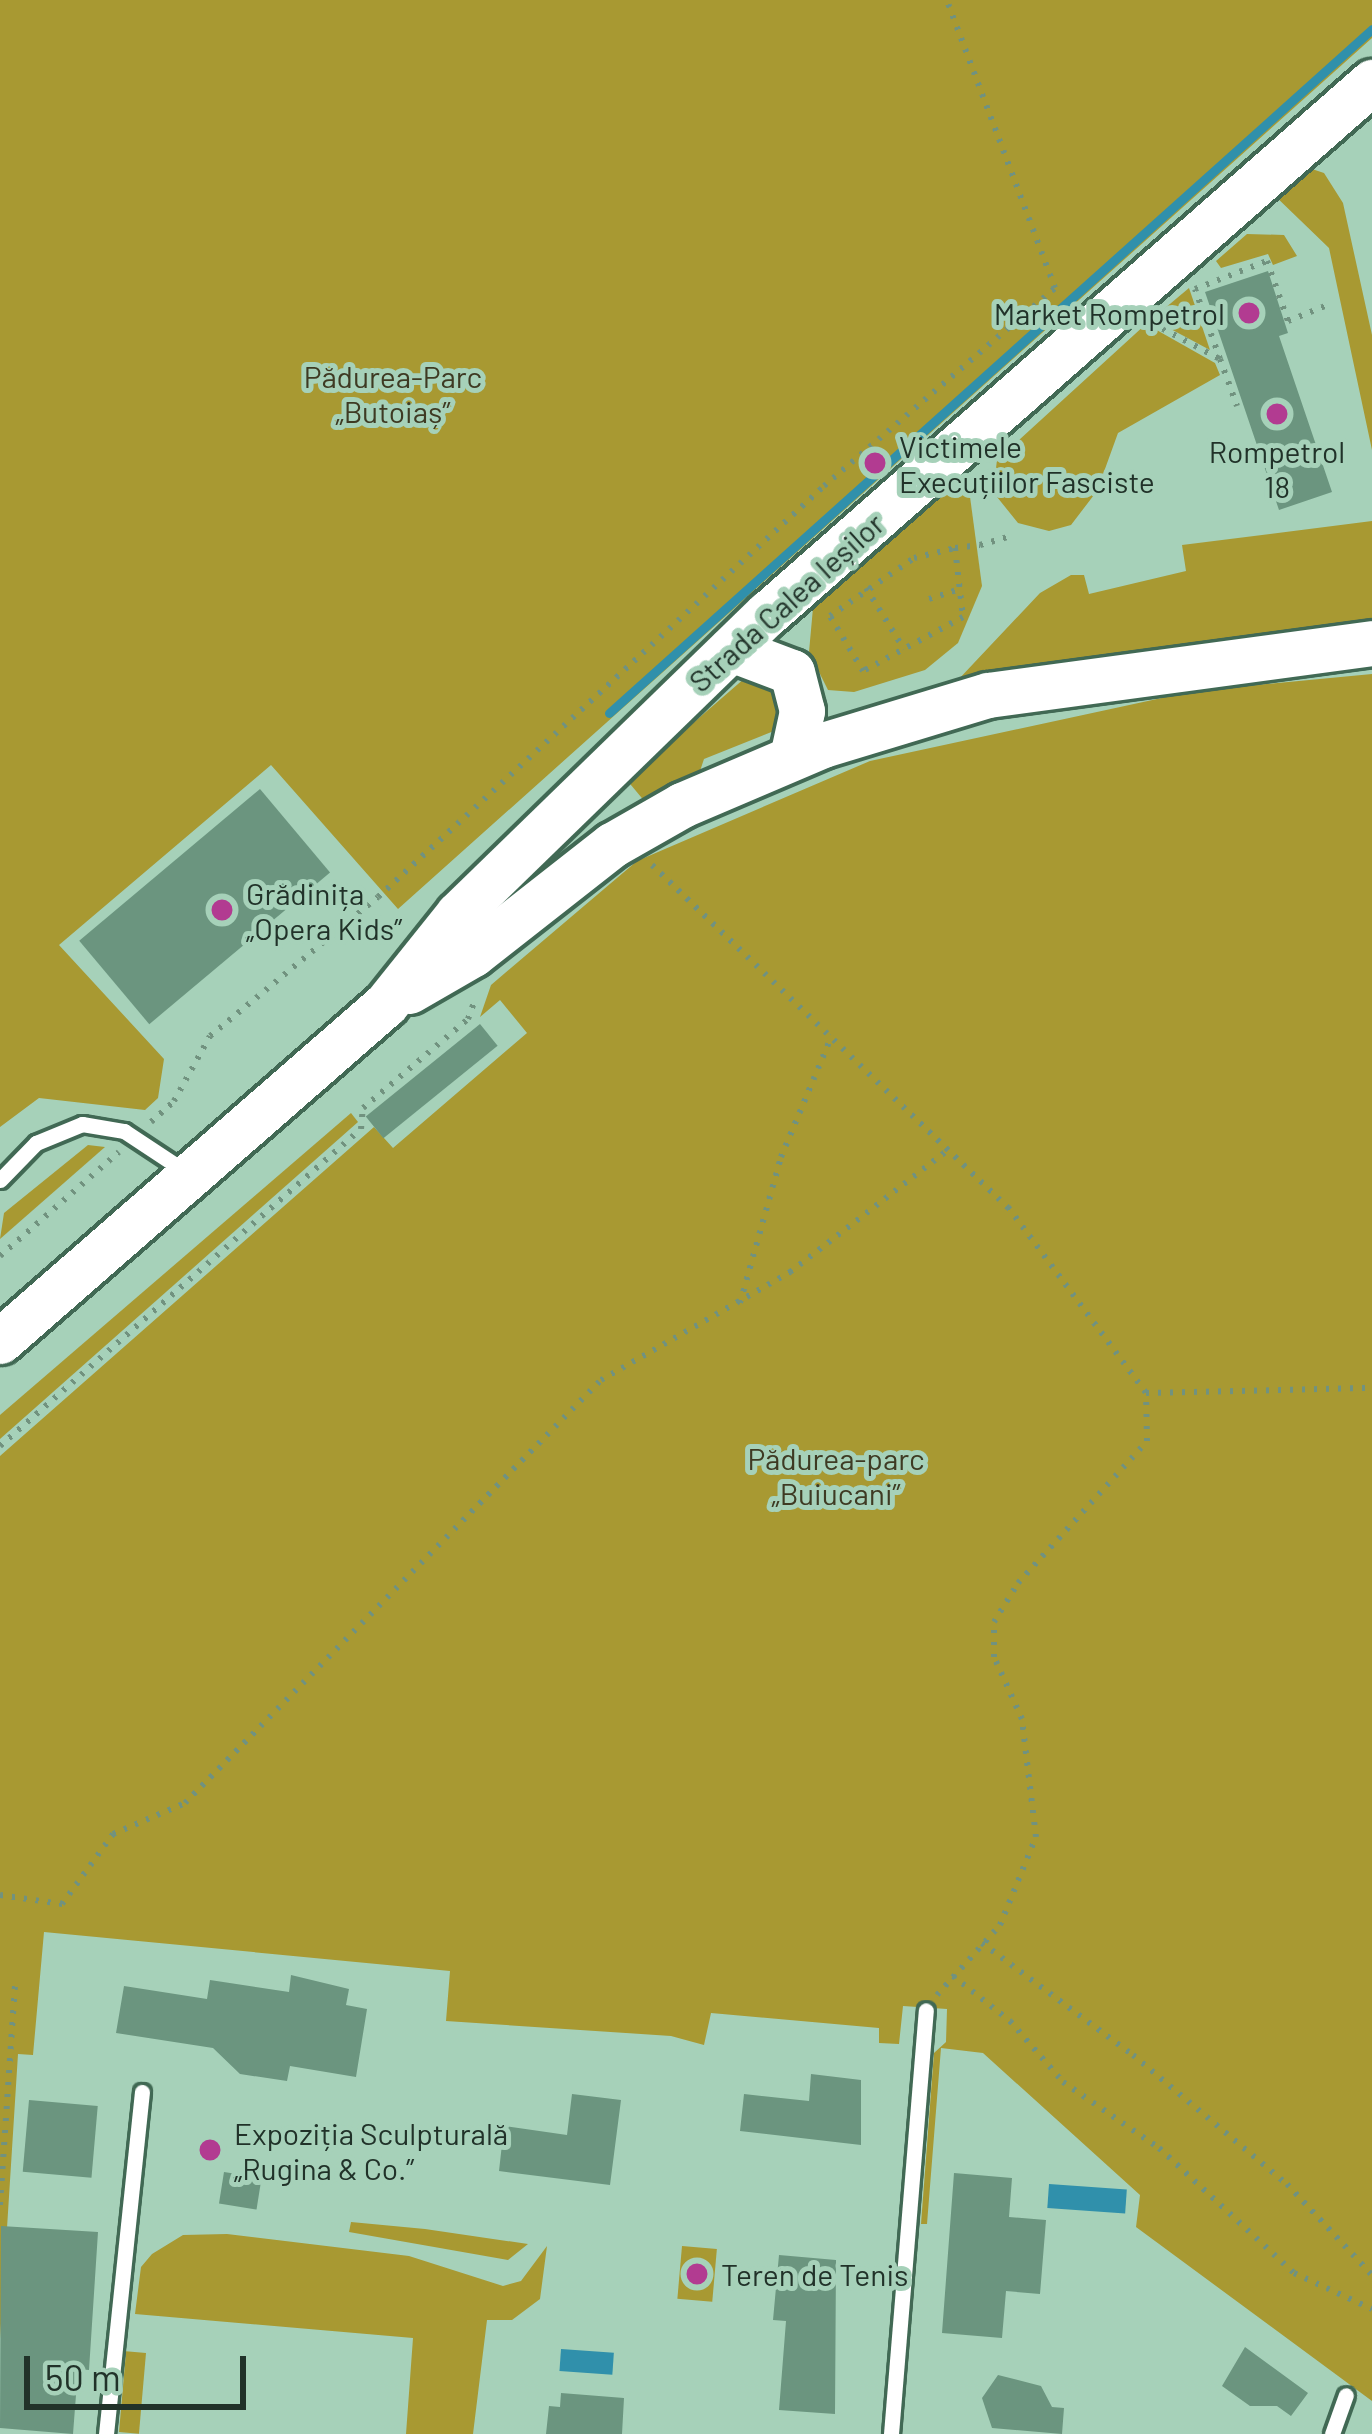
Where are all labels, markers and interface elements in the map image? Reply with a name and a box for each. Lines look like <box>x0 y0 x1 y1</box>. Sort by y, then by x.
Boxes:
place label: Market Rompetrol <box>994 295 1225 331</box>
marker: Market Rompetrol <box>1236 300 1262 326</box>
park label: Pădurea-Parc „Butoiaș” <box>304 358 482 428</box>
marker: Rompetrol 18 <box>1264 401 1290 427</box>
place label: Victimele Execuțiilor Fasciste <box>899 428 1155 498</box>
place label: Rompetrol 18 <box>1209 433 1345 504</box>
marker: Victimele Execuțiilor Fasciste <box>862 450 888 476</box>
street label: Strada Calea Ieșilor <box>681 505 891 699</box>
place label: Grădinița „Opera Kids” <box>246 875 402 946</box>
marker: Grădinița „Opera Kids” <box>209 897 235 923</box>
park label: Pădurea-parc „Buiucani” <box>747 1440 925 1510</box>
place label: Expoziția Sculpturală „Rugina & Co.” <box>234 2115 508 2186</box>
marker: Expoziția Sculpturală „Rugina & Co.” <box>197 2137 223 2163</box>
place label: Teren de Tenis <box>721 2256 908 2292</box>
marker: Teren de Tenis <box>684 2261 710 2287</box>
scale bar <box>30 2332 252 2406</box>
text: 50 m <box>45 2355 121 2398</box>

